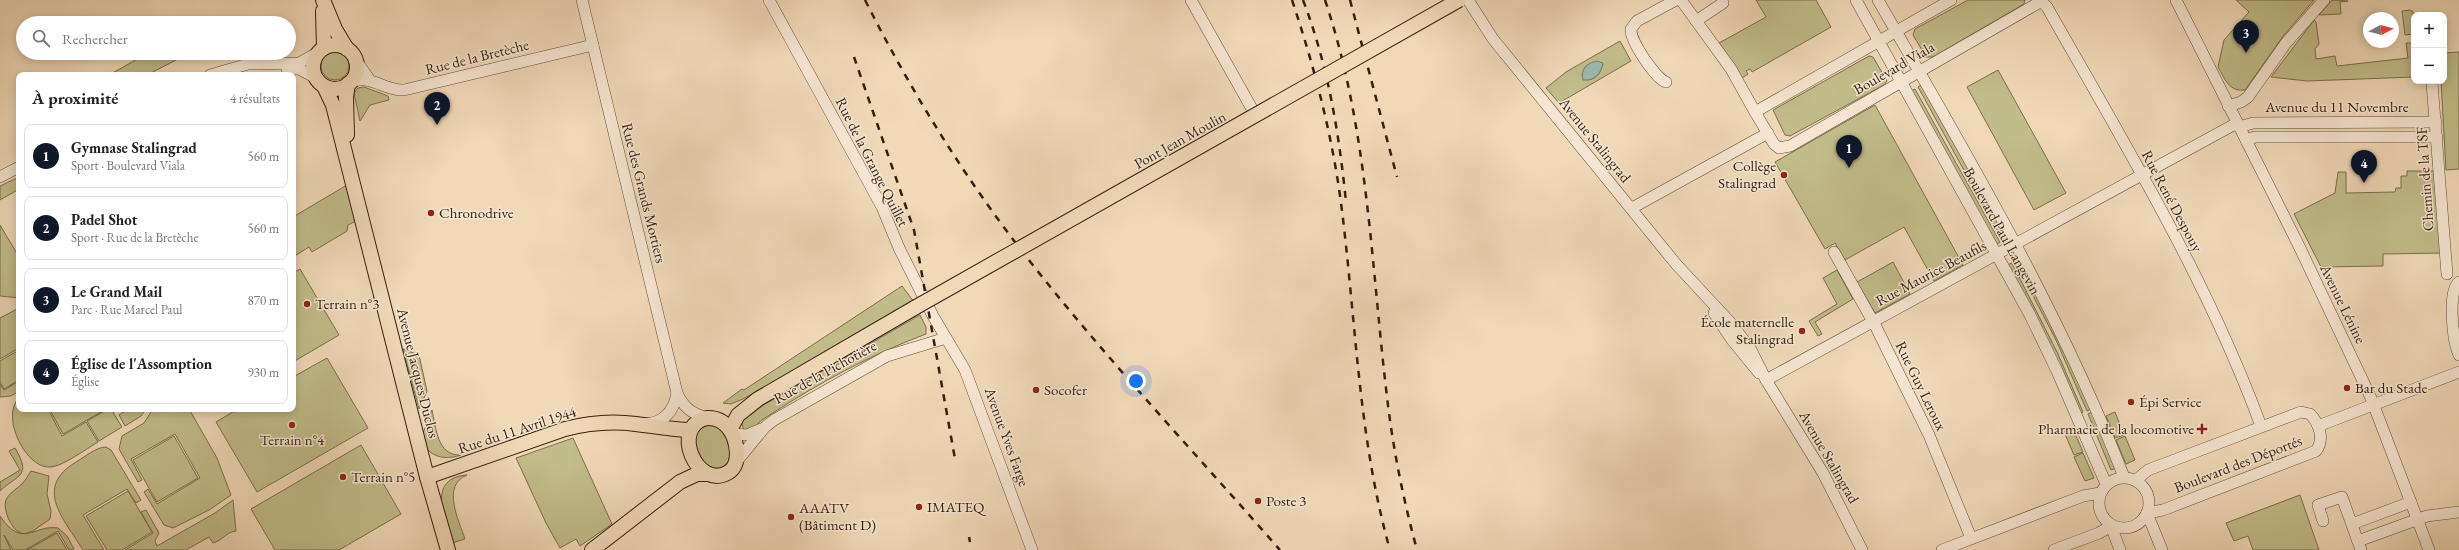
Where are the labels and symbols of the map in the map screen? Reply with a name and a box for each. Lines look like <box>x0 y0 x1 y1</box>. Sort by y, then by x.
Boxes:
north arrow <box>2363 12 2399 48</box>
pin: 3 <box>2233 20 2259 53</box>
street label: Rue de la Bretèche <box>423 34 531 79</box>
street label: Boulevard Viala <box>1850 37 1938 98</box>
pin: 2 <box>424 92 450 125</box>
street label: Avenue Stalingrad <box>1555 93 1636 186</box>
street label: Rue de la Grange Quillet <box>832 94 913 230</box>
street label: Avenue du 11 Novembre <box>2264 97 2409 116</box>
street label: Pont Jean Moulin <box>1130 106 1229 173</box>
street label: Rue des Grands Mortiers <box>618 121 671 265</box>
street label: Chemin de la TSF <box>2411 126 2438 232</box>
pin: 1 <box>1836 135 1862 168</box>
street label: Rue René Despouy <box>2138 147 2207 255</box>
pin: 4 <box>2351 150 2377 183</box>
place label: Collège Stalingrad <box>1718 156 1776 192</box>
street label: Boulevard Paul Langevin <box>1960 164 2045 298</box>
marker: Collège Stalingrad <box>1779 170 1789 180</box>
place label: Chronodrive <box>439 203 514 222</box>
marker: Chronodrive <box>426 208 436 218</box>
street label: Rue Maurice Beaufils <box>1872 235 1990 310</box>
street label: Avenue Lénine <box>2316 260 2371 347</box>
place label: Terrain n°3 <box>315 294 379 313</box>
marker: Terrain n°3 <box>302 299 312 309</box>
street label: Avenue Jacques Duclos <box>393 305 444 440</box>
place label: École maternelle Stalingrad <box>1700 312 1794 348</box>
marker: École maternelle Stalingrad <box>1797 326 1807 336</box>
street label: Rue de la Pichotière <box>770 335 880 408</box>
street label: Rue Guy Leroux <box>1892 338 1952 434</box>
your location <box>1126 371 1146 391</box>
place label: Bar du Stade <box>2355 378 2428 397</box>
place label: Socofer <box>1044 380 1087 399</box>
marker: Bar du Stade <box>2342 383 2352 393</box>
street label: Avenue Yves Farge <box>980 384 1034 489</box>
marker: Socofer <box>1031 385 1041 395</box>
place label: Épi Service <box>2139 392 2202 411</box>
marker: Épi Service <box>2126 397 2136 407</box>
street label: Rue du 11 Avril 1944 <box>455 401 579 458</box>
street label: Avenue Stalingrad <box>1795 406 1864 507</box>
place label: Pharmacie de la locomotive <box>2038 419 2194 438</box>
marker: Terrain n°4 <box>287 420 297 430</box>
marker: Pharmacie de la locomotive <box>2197 424 2207 434</box>
place label: Terrain n°4 <box>260 430 325 449</box>
street label: Boulevard des Déportés <box>2171 430 2305 497</box>
place label: Terrain n°5 <box>351 467 415 486</box>
marker: Terrain n°5 <box>338 472 348 482</box>
place label: Poste 3 <box>1266 491 1307 510</box>
marker: Poste 3 <box>1253 496 1263 506</box>
place label: IMATEQ <box>927 497 987 516</box>
place label: AAATV (Bâtiment D) <box>798 498 876 534</box>
marker: IMATEQ <box>914 502 924 512</box>
marker: AAATV (Bâtiment D) <box>786 512 796 522</box>

